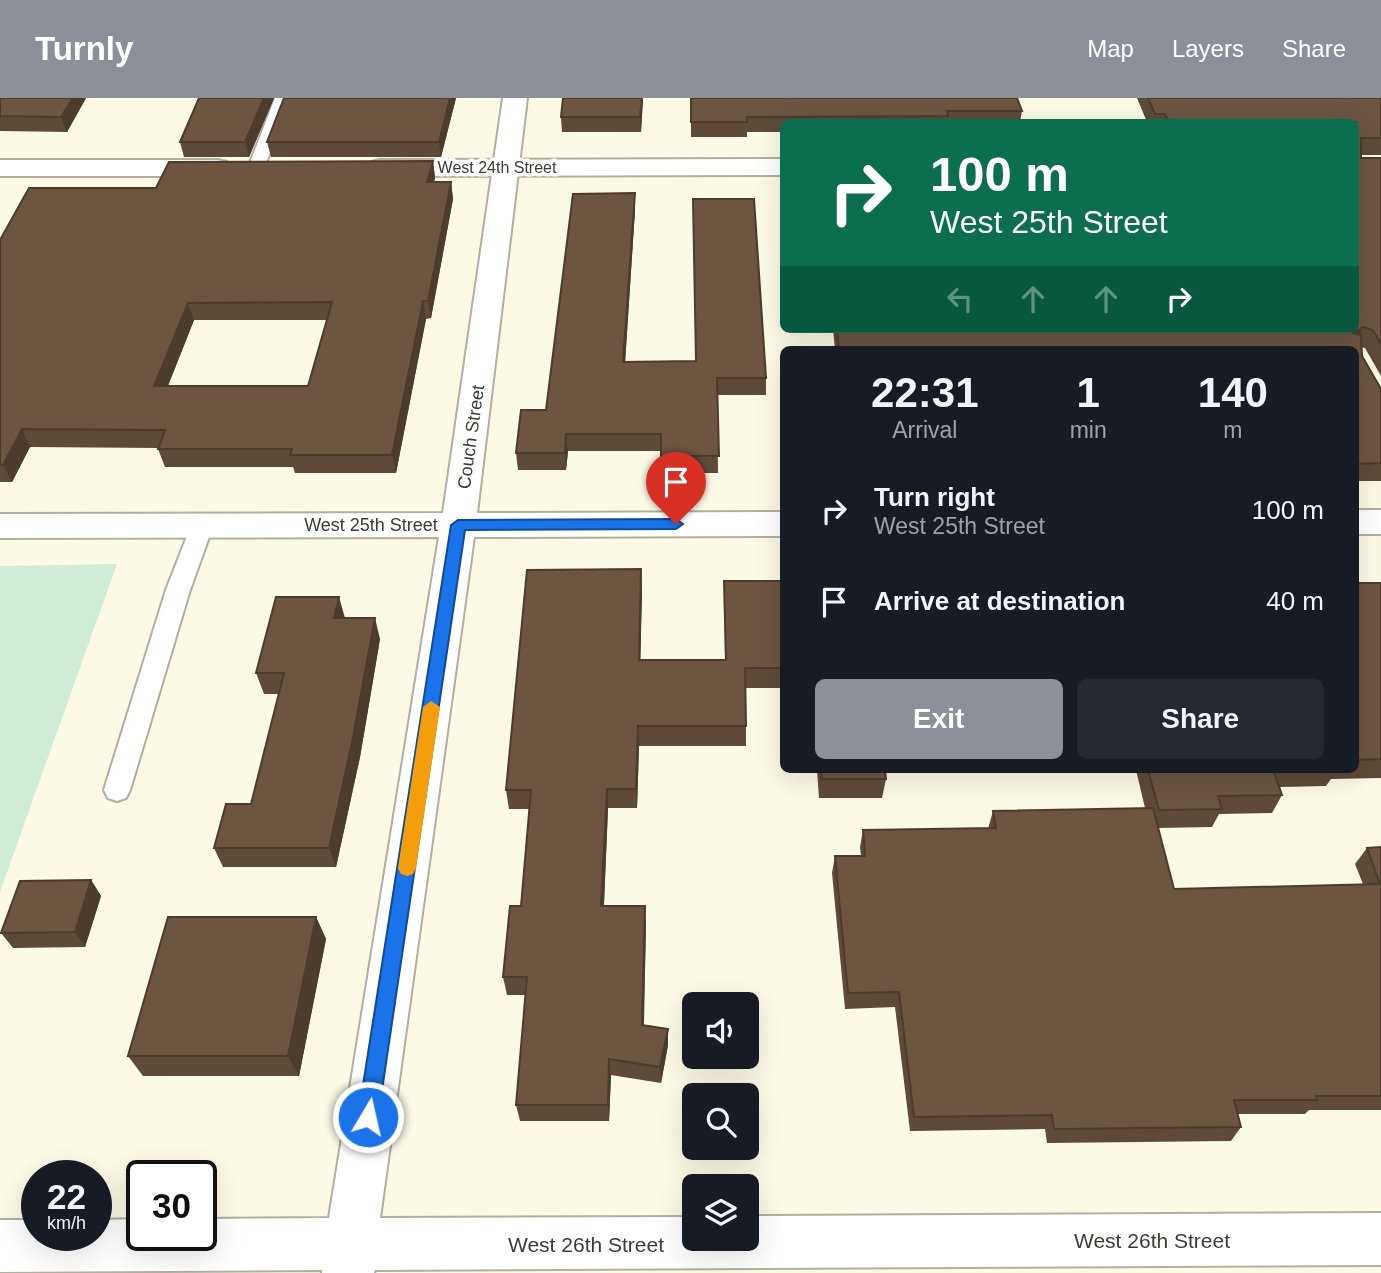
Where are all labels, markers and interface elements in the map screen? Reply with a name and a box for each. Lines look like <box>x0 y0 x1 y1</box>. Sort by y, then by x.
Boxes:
text: Turnly <box>35 30 133 67</box>
text: Map <box>1087 35 1134 62</box>
text: Layers <box>1172 35 1244 62</box>
text: Share <box>1282 35 1346 62</box>
icon: right <box>815 147 906 238</box>
text: 100 m <box>930 147 1069 201</box>
street label: West 24th Street <box>438 159 557 176</box>
text: West 25th Street <box>930 204 1168 240</box>
icon: left <box>941 280 979 318</box>
icon: ahead <box>1014 280 1052 318</box>
icon: ahead <box>1087 280 1125 318</box>
icon: right <box>1160 280 1198 318</box>
text: 22:31 <box>871 369 979 416</box>
text: 1 <box>1076 369 1100 416</box>
text: 140 <box>1198 369 1268 416</box>
street label: Couch Street <box>454 384 488 490</box>
text: Arrival <box>892 417 957 443</box>
text: min <box>1070 417 1107 443</box>
text: m <box>1223 417 1242 443</box>
pin <box>646 452 706 524</box>
icon: arrive <box>657 463 695 501</box>
text: Turn right <box>874 482 995 512</box>
icon: right <box>815 492 853 530</box>
text: 100 m <box>1252 495 1324 525</box>
text: West 25th Street <box>874 513 1045 539</box>
street label: West 25th Street <box>304 515 438 535</box>
icon: arrive <box>815 583 853 621</box>
text: Arrive at destination <box>874 586 1125 616</box>
text: 40 m <box>1266 586 1324 616</box>
button: Exit <box>815 679 1063 759</box>
button: Share <box>1077 679 1324 759</box>
map controls <box>682 992 759 1251</box>
button: sound <box>682 992 759 1069</box>
position arrow <box>331 1080 405 1154</box>
button: search <box>682 1083 759 1160</box>
speed limit sign: 30 <box>126 1160 217 1251</box>
button: layers <box>682 1174 759 1251</box>
text: 22 <box>47 1177 86 1216</box>
text: km/h <box>47 1213 86 1233</box>
street label: West 26th Street <box>1074 1229 1230 1252</box>
street label: West 26th Street <box>508 1233 664 1256</box>

